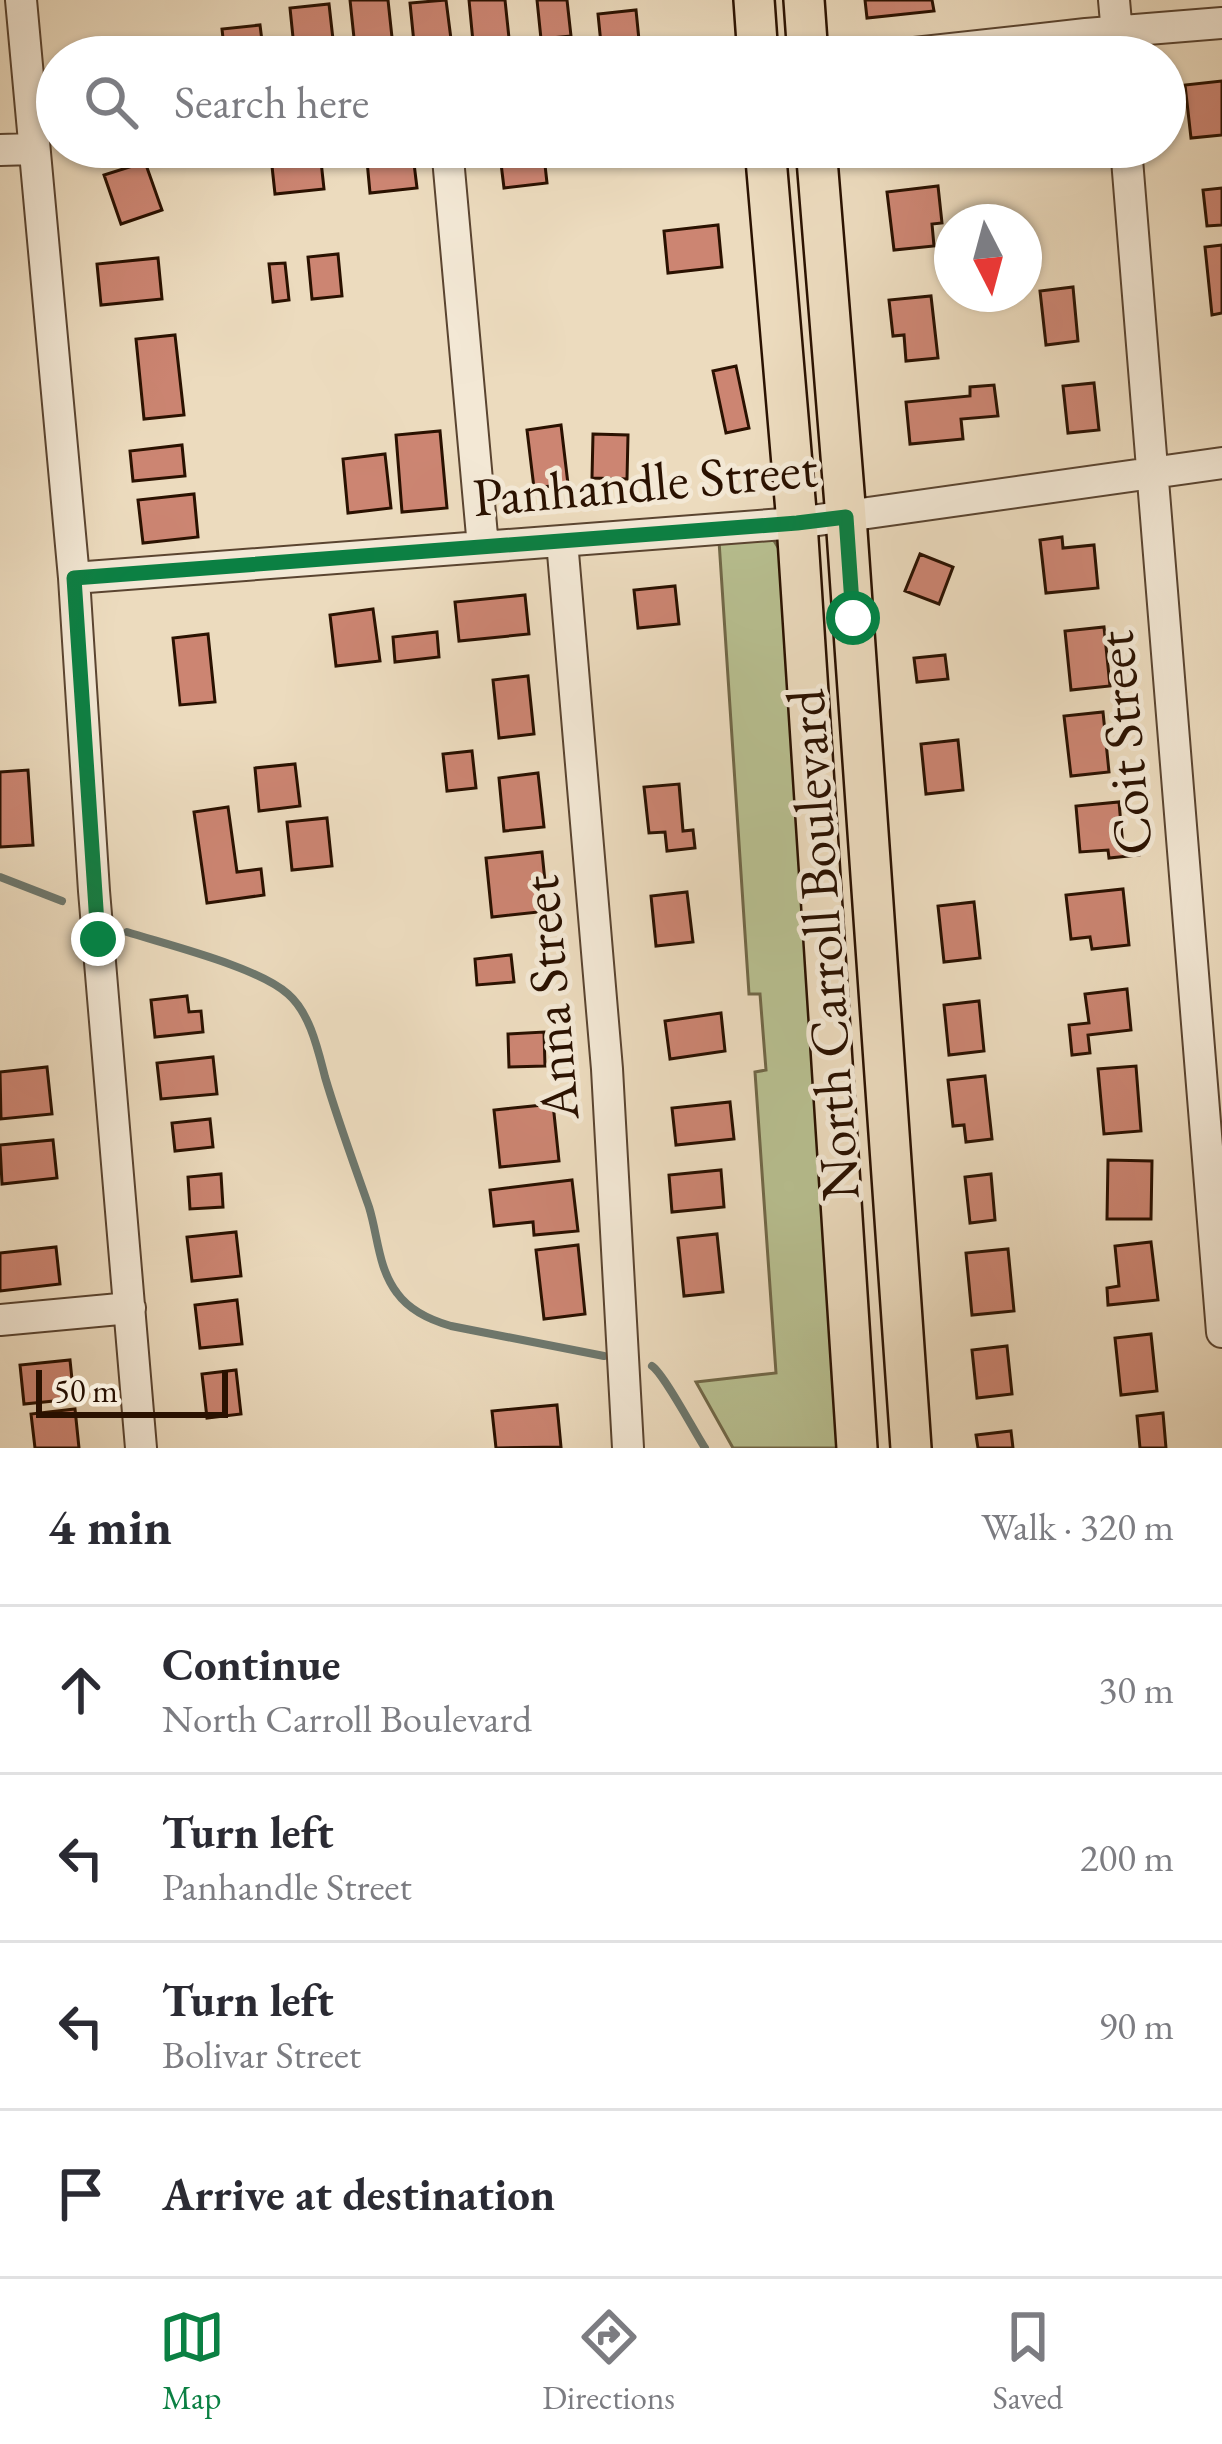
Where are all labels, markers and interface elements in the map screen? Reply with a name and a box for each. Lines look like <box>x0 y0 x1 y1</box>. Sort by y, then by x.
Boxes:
search box <box>36 36 1186 168</box>
icon: search <box>78 69 144 135</box>
text: Search here <box>174 73 369 131</box>
north arrow <box>934 204 1042 312</box>
street label: Panhandle Street <box>470 432 820 532</box>
route start <box>826 591 880 645</box>
street label: Coit Street <box>1078 628 1168 858</box>
street label: North Carroll Boulevard <box>769 686 875 1203</box>
street label: Anna Street <box>503 873 595 1124</box>
route end <box>71 912 125 966</box>
scale bar <box>36 1364 228 1417</box>
text: 50 m <box>54 1369 118 1412</box>
text: 4 min <box>48 1493 172 1559</box>
text: Walk · 320 m <box>981 1501 1174 1552</box>
text: Continue <box>162 1635 340 1693</box>
icon: ahead <box>48 1657 114 1723</box>
text: 30 m <box>1098 1664 1174 1715</box>
text: North Carroll Boulevard <box>162 1693 532 1744</box>
text: Turn left <box>162 1803 334 1861</box>
icon: left <box>48 1825 114 1891</box>
text: 200 m <box>1080 1832 1174 1883</box>
text: Panhandle Street <box>162 1861 412 1912</box>
text: Turn left <box>162 1971 334 2029</box>
icon: left <box>48 1993 114 2059</box>
text: 90 m <box>1098 2000 1174 2051</box>
text: Bolivar Street <box>162 2029 361 2080</box>
icon: arrive <box>48 2161 114 2227</box>
text: Arrive at destination <box>162 2165 555 2223</box>
tab: Map <box>159 2304 225 2419</box>
tab: Directions <box>542 2304 675 2419</box>
tab: Saved <box>993 2304 1063 2419</box>

